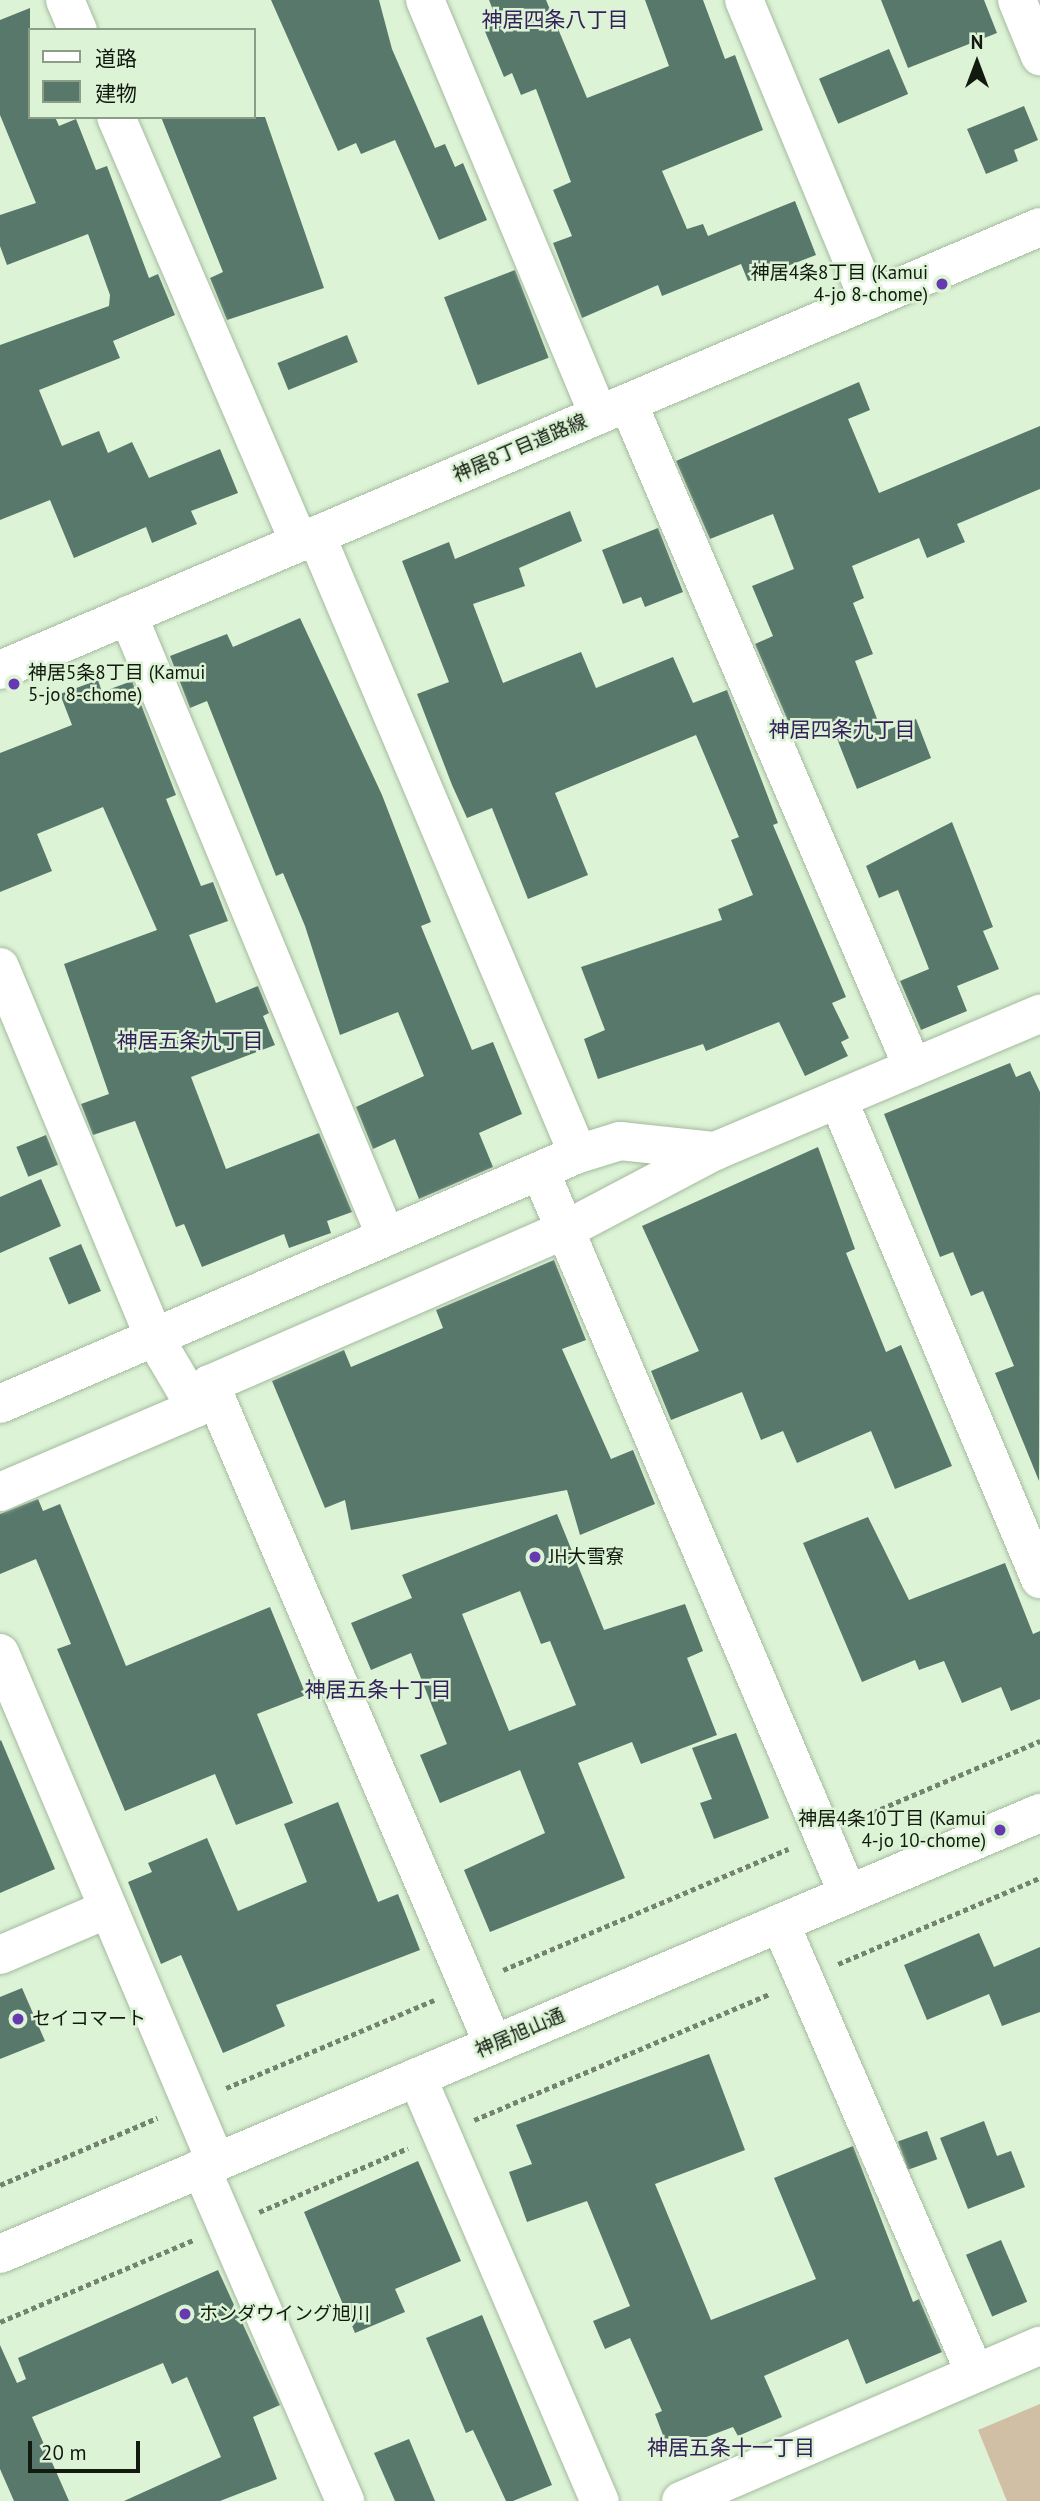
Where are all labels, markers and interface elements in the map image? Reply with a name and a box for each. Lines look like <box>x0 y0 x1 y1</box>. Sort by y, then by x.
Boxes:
district label: 神居四条八丁目 <box>482 7 628 33</box>
legend <box>28 28 256 119</box>
north arrow <box>942 28 1012 98</box>
text: N <box>971 30 983 54</box>
text: 道路 <box>95 45 137 72</box>
text: 建物 <box>95 80 137 107</box>
place label: 神居4条8丁目 (Kamui 4-jo 8-chome) <box>751 262 928 306</box>
marker: 神居4条8丁目 (Kamui 4-jo 8-chome) <box>934 276 950 292</box>
street label: 神居8丁目道路線 <box>450 409 590 487</box>
place label: 神居5条8丁目 (Kamui 5-jo 8-chome) <box>28 662 205 706</box>
marker: 神居5条8丁目 (Kamui 5-jo 8-chome) <box>6 676 22 692</box>
district label: 神居四条九丁目 <box>769 717 915 743</box>
district label: 神居五条九丁目 <box>117 1028 263 1054</box>
place label: JH大雪寮 <box>549 1546 624 1568</box>
marker: JH大雪寮 <box>527 1549 543 1565</box>
district label: 神居五条十丁目 <box>305 1677 451 1703</box>
place label: 神居4条10丁目 (Kamui 4-jo 10-chome) <box>798 1808 986 1852</box>
marker: 神居4条10丁目 (Kamui 4-jo 10-chome) <box>992 1822 1008 1838</box>
street label: 神居旭山通 <box>472 2004 568 2062</box>
place label: セイコマート <box>32 2008 146 2030</box>
marker: セイコマート <box>10 2011 26 2027</box>
place label: ホンダウイング旭川 <box>199 2303 370 2325</box>
marker: ホンダウイング旭川 <box>177 2306 193 2322</box>
scale bar <box>32 2428 144 2472</box>
district label: 神居五条十一丁目 <box>647 2435 815 2461</box>
text: 20 m <box>41 2439 87 2466</box>

